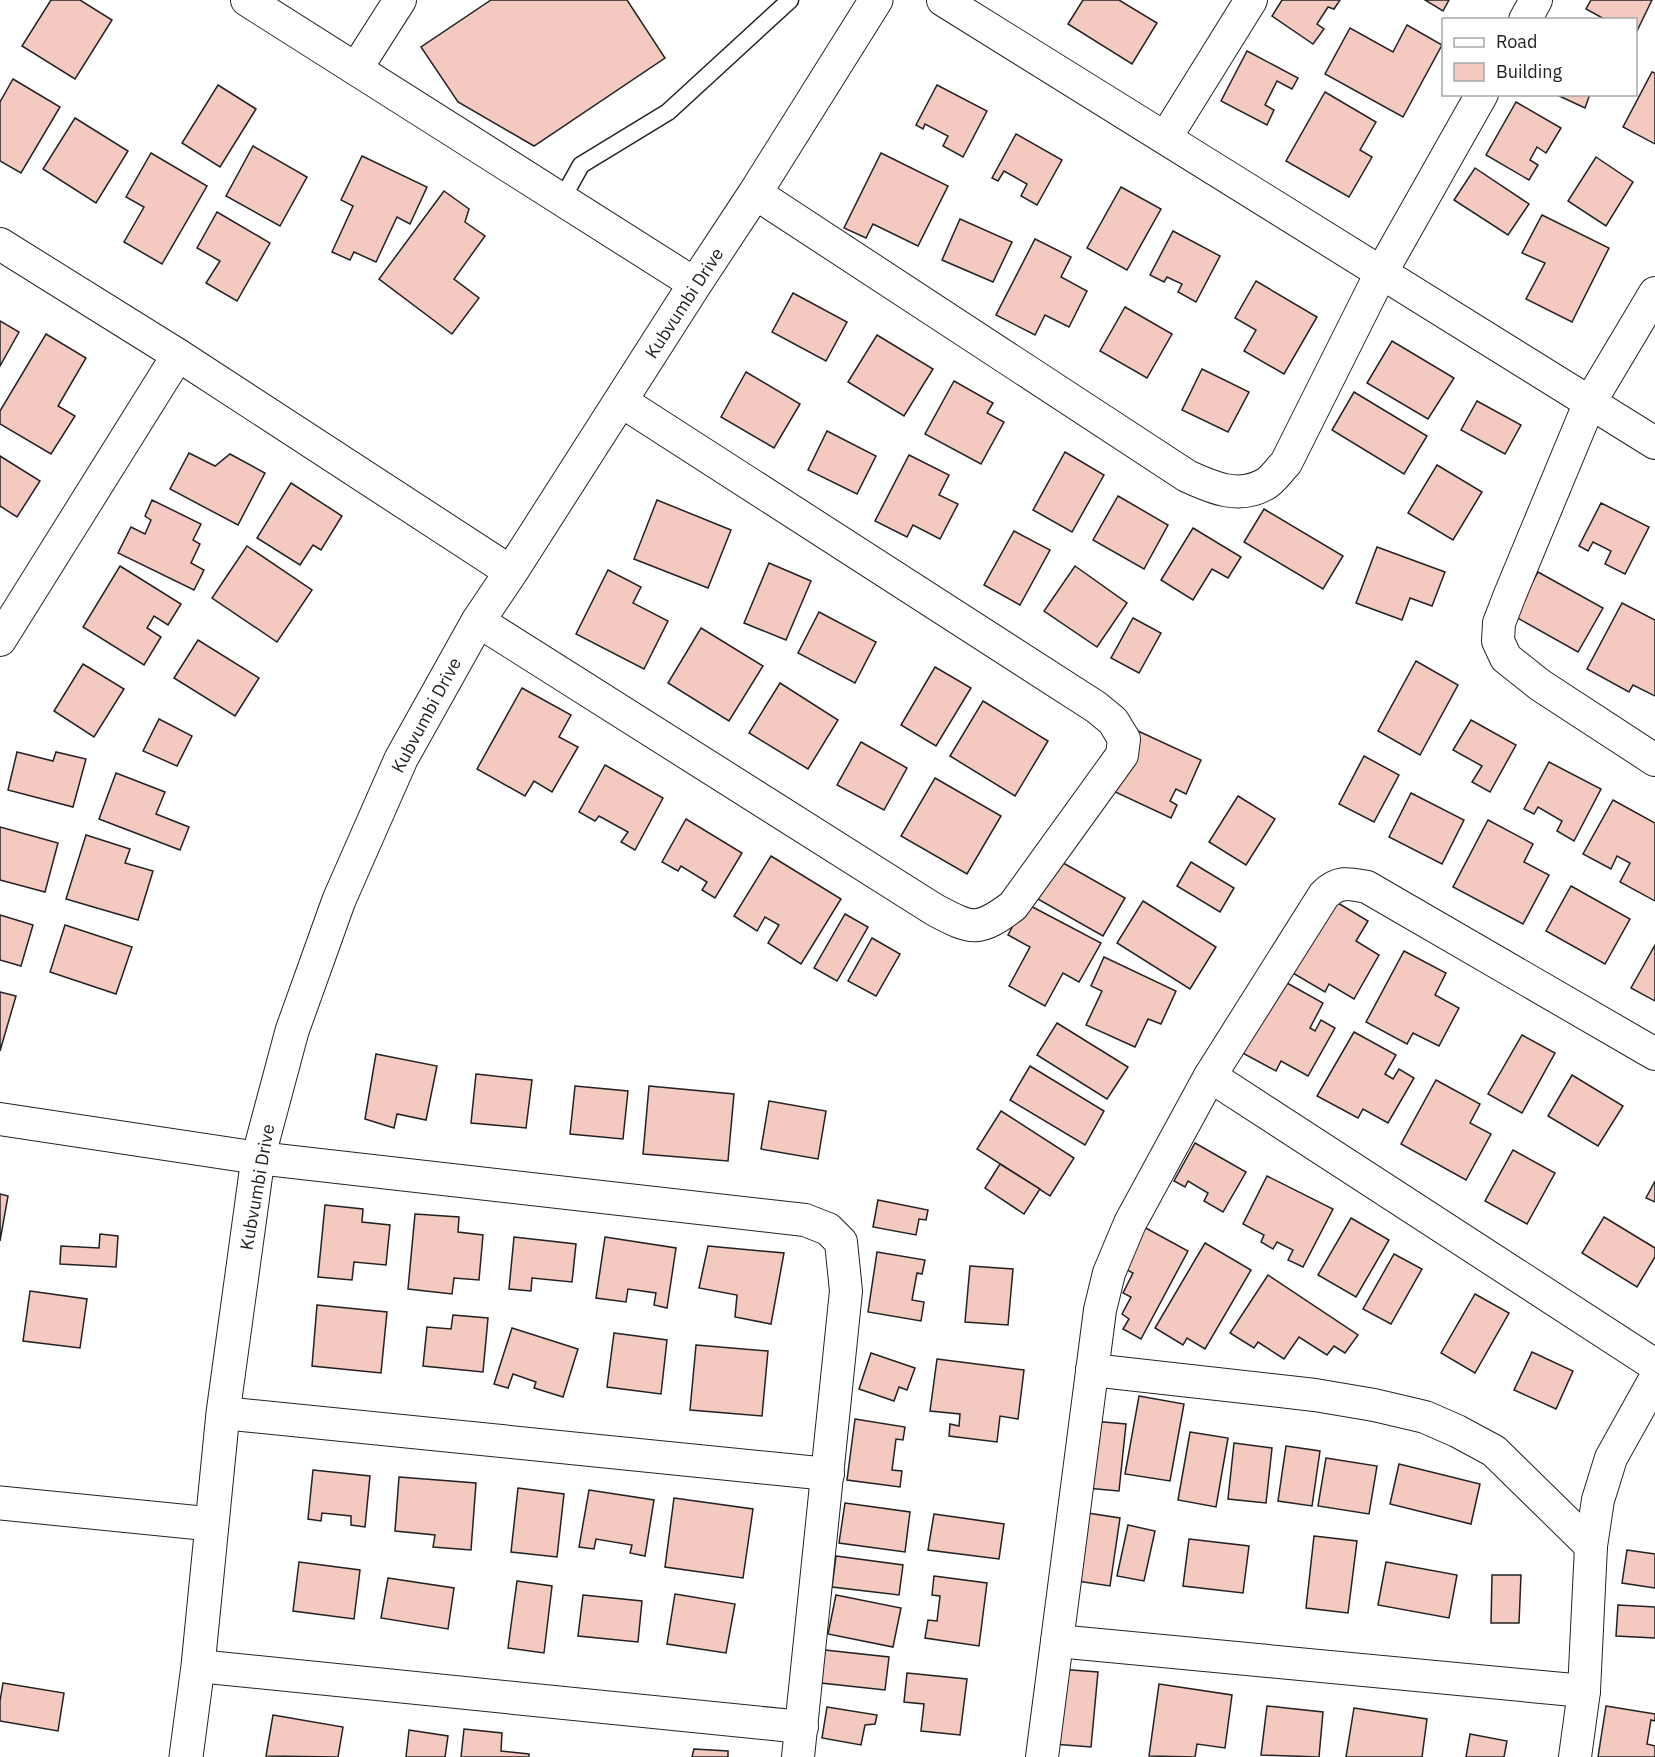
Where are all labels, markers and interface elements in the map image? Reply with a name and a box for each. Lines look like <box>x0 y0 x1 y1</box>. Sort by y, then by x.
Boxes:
legend <box>1442 18 1637 96</box>
text: Road <box>1496 30 1537 53</box>
text: Building <box>1496 60 1563 83</box>
street label: Kubvumbi Drive <box>640 243 728 363</box>
street label: Kubvumbi Drive <box>386 653 466 777</box>
street label: Kubvumbi Drive <box>235 1122 279 1252</box>

